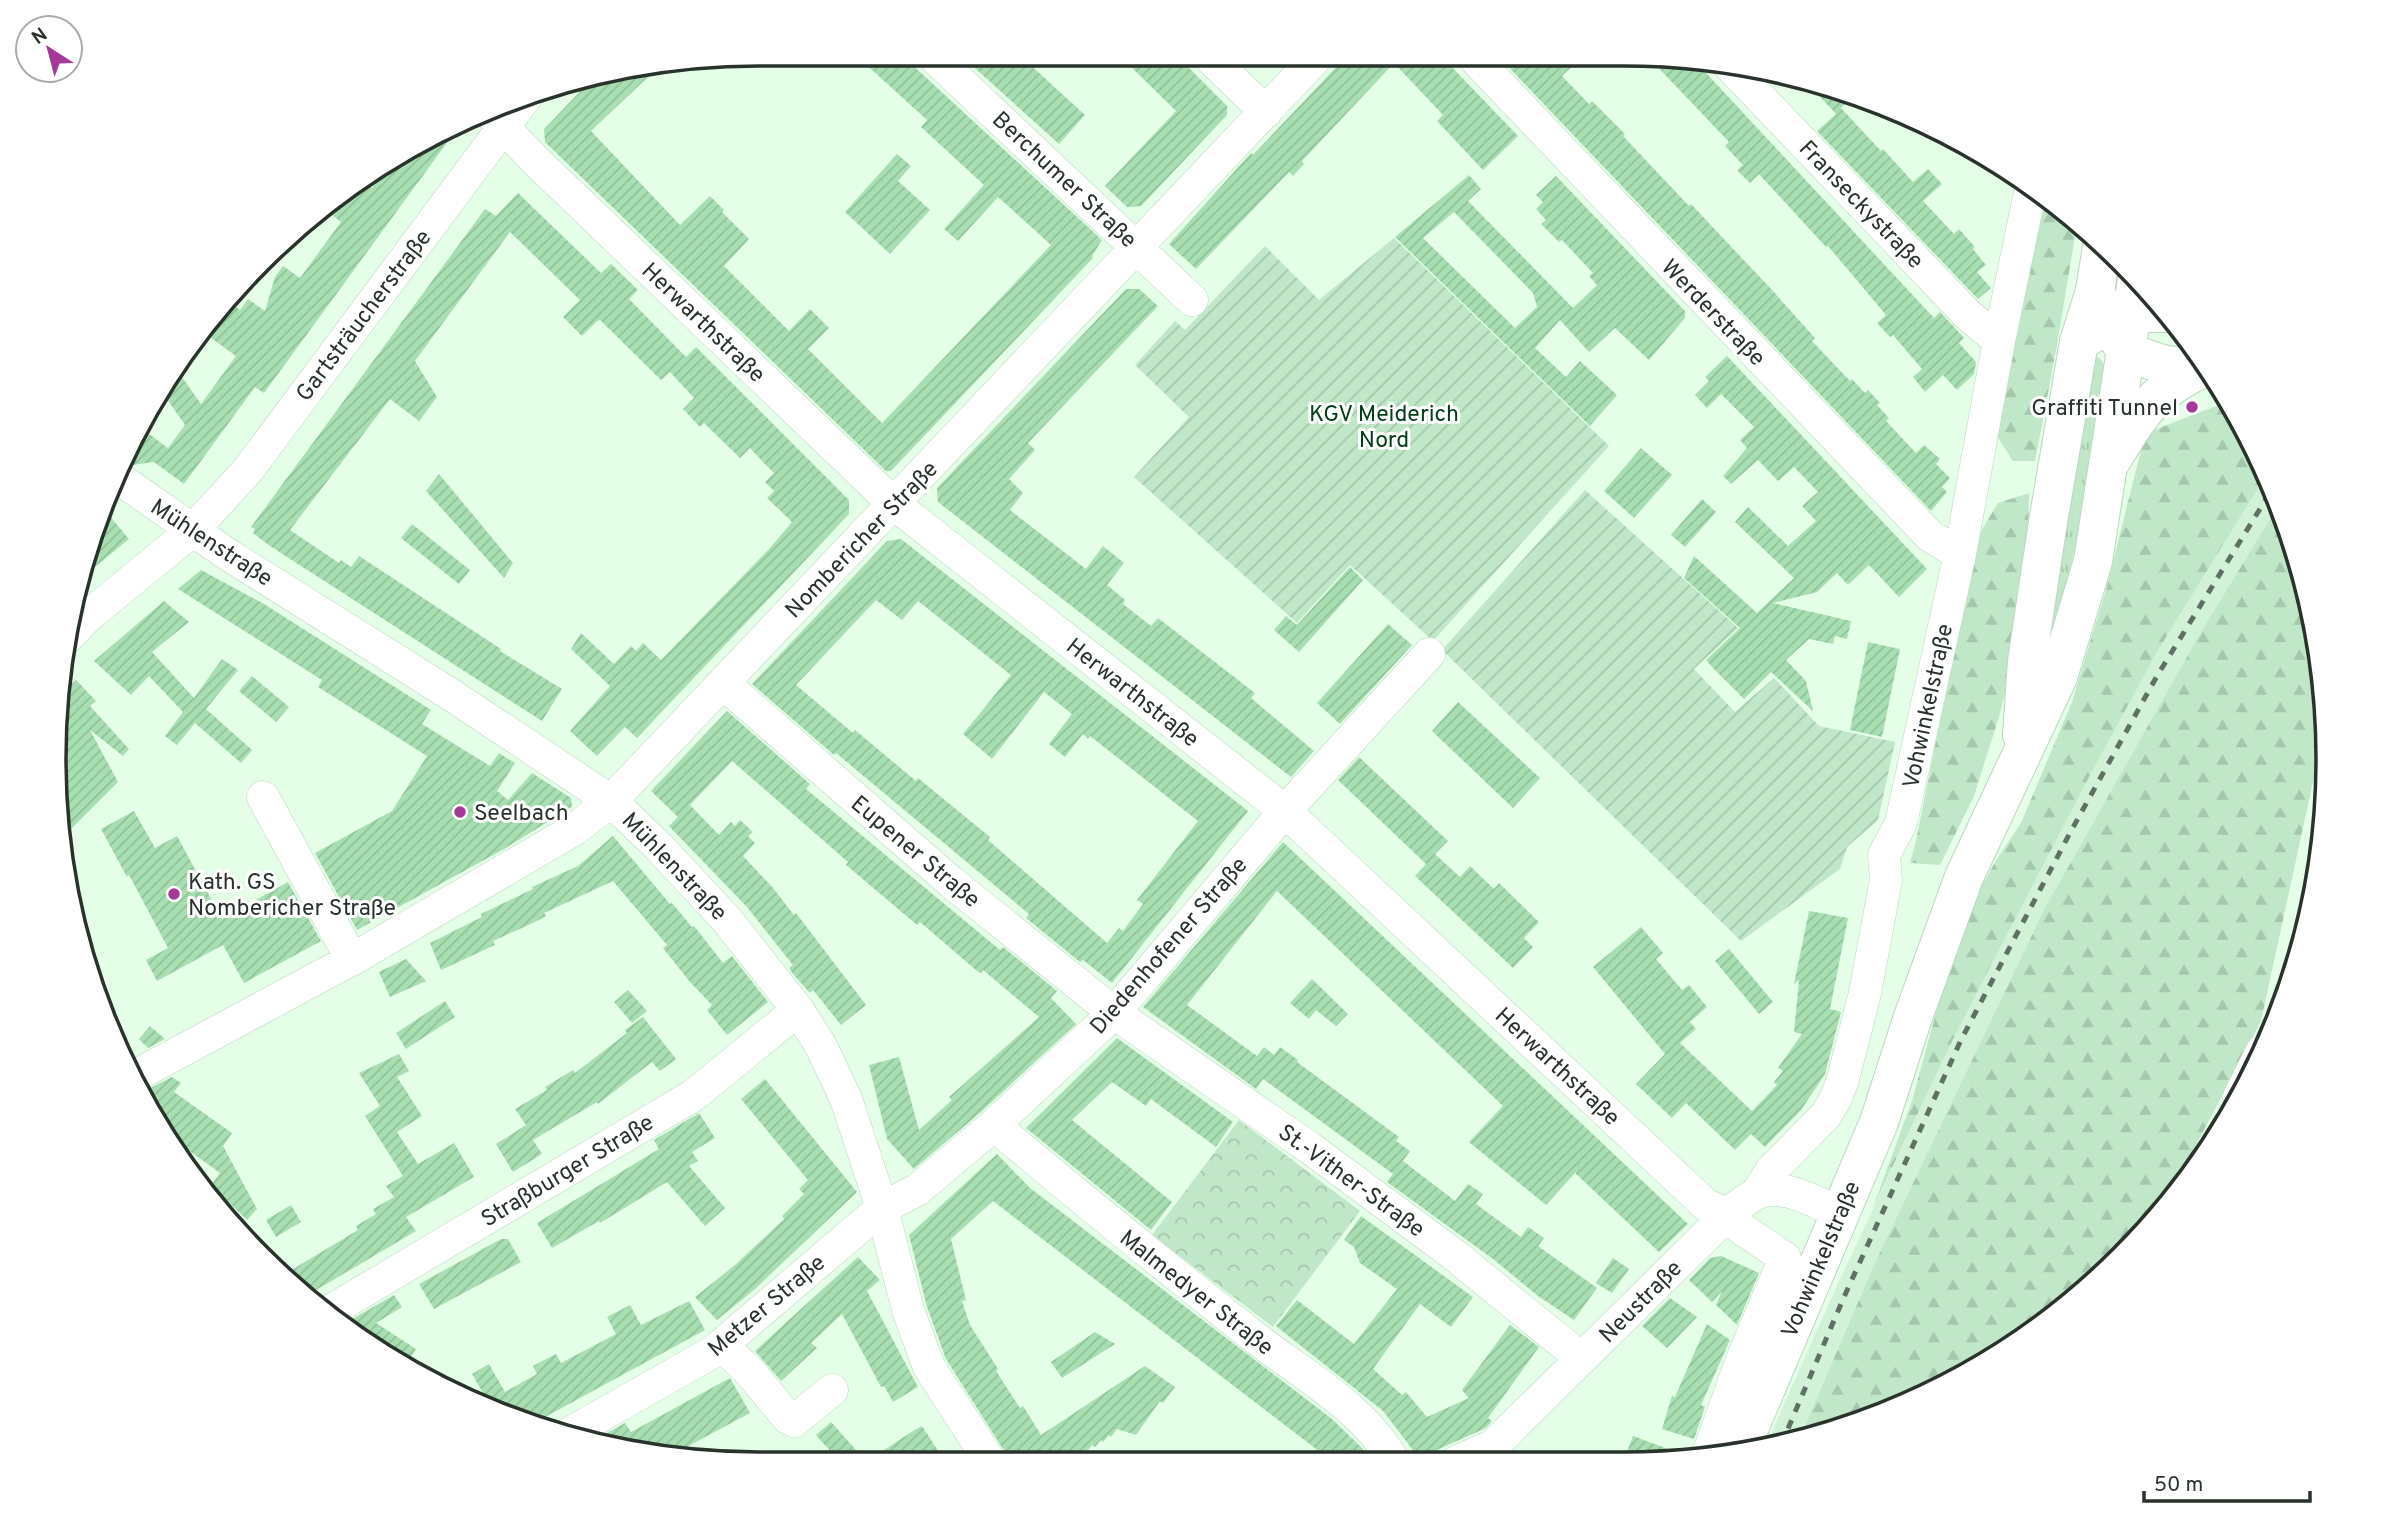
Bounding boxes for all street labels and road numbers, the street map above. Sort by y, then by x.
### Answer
street label: Berchumer Straße [985,106,1142,255]
street label: Franseckystraße [1792,135,1929,276]
street label: Gartsträucherstraße [291,225,439,408]
street label: Werderstraße [1654,254,1771,373]
street label: Herwarthstraße [634,258,770,390]
street label: Nombericher Straße [780,456,945,626]
street label: Mühlenstraße [144,494,277,594]
street label: Vohwinkelstraße [1898,622,1961,791]
street label: Herwarthstraße [1059,633,1204,755]
street label: Eupener Straße [844,790,985,915]
street label: Mühlenstraße [614,807,732,928]
street label: Diedenhofener Straße [1085,852,1255,1041]
street label: Herwarthstraße [1488,1002,1625,1133]
street label: Straßburger Straße [477,1109,660,1235]
street label: St.-Vither-Straße [1272,1119,1430,1245]
street label: Vohwinkelstraße [1776,1177,1868,1343]
street label: Malmedyer Straße [1113,1225,1278,1363]
street label: Metzer Straße [703,1249,832,1364]
street label: Neustraße [1594,1255,1689,1350]

